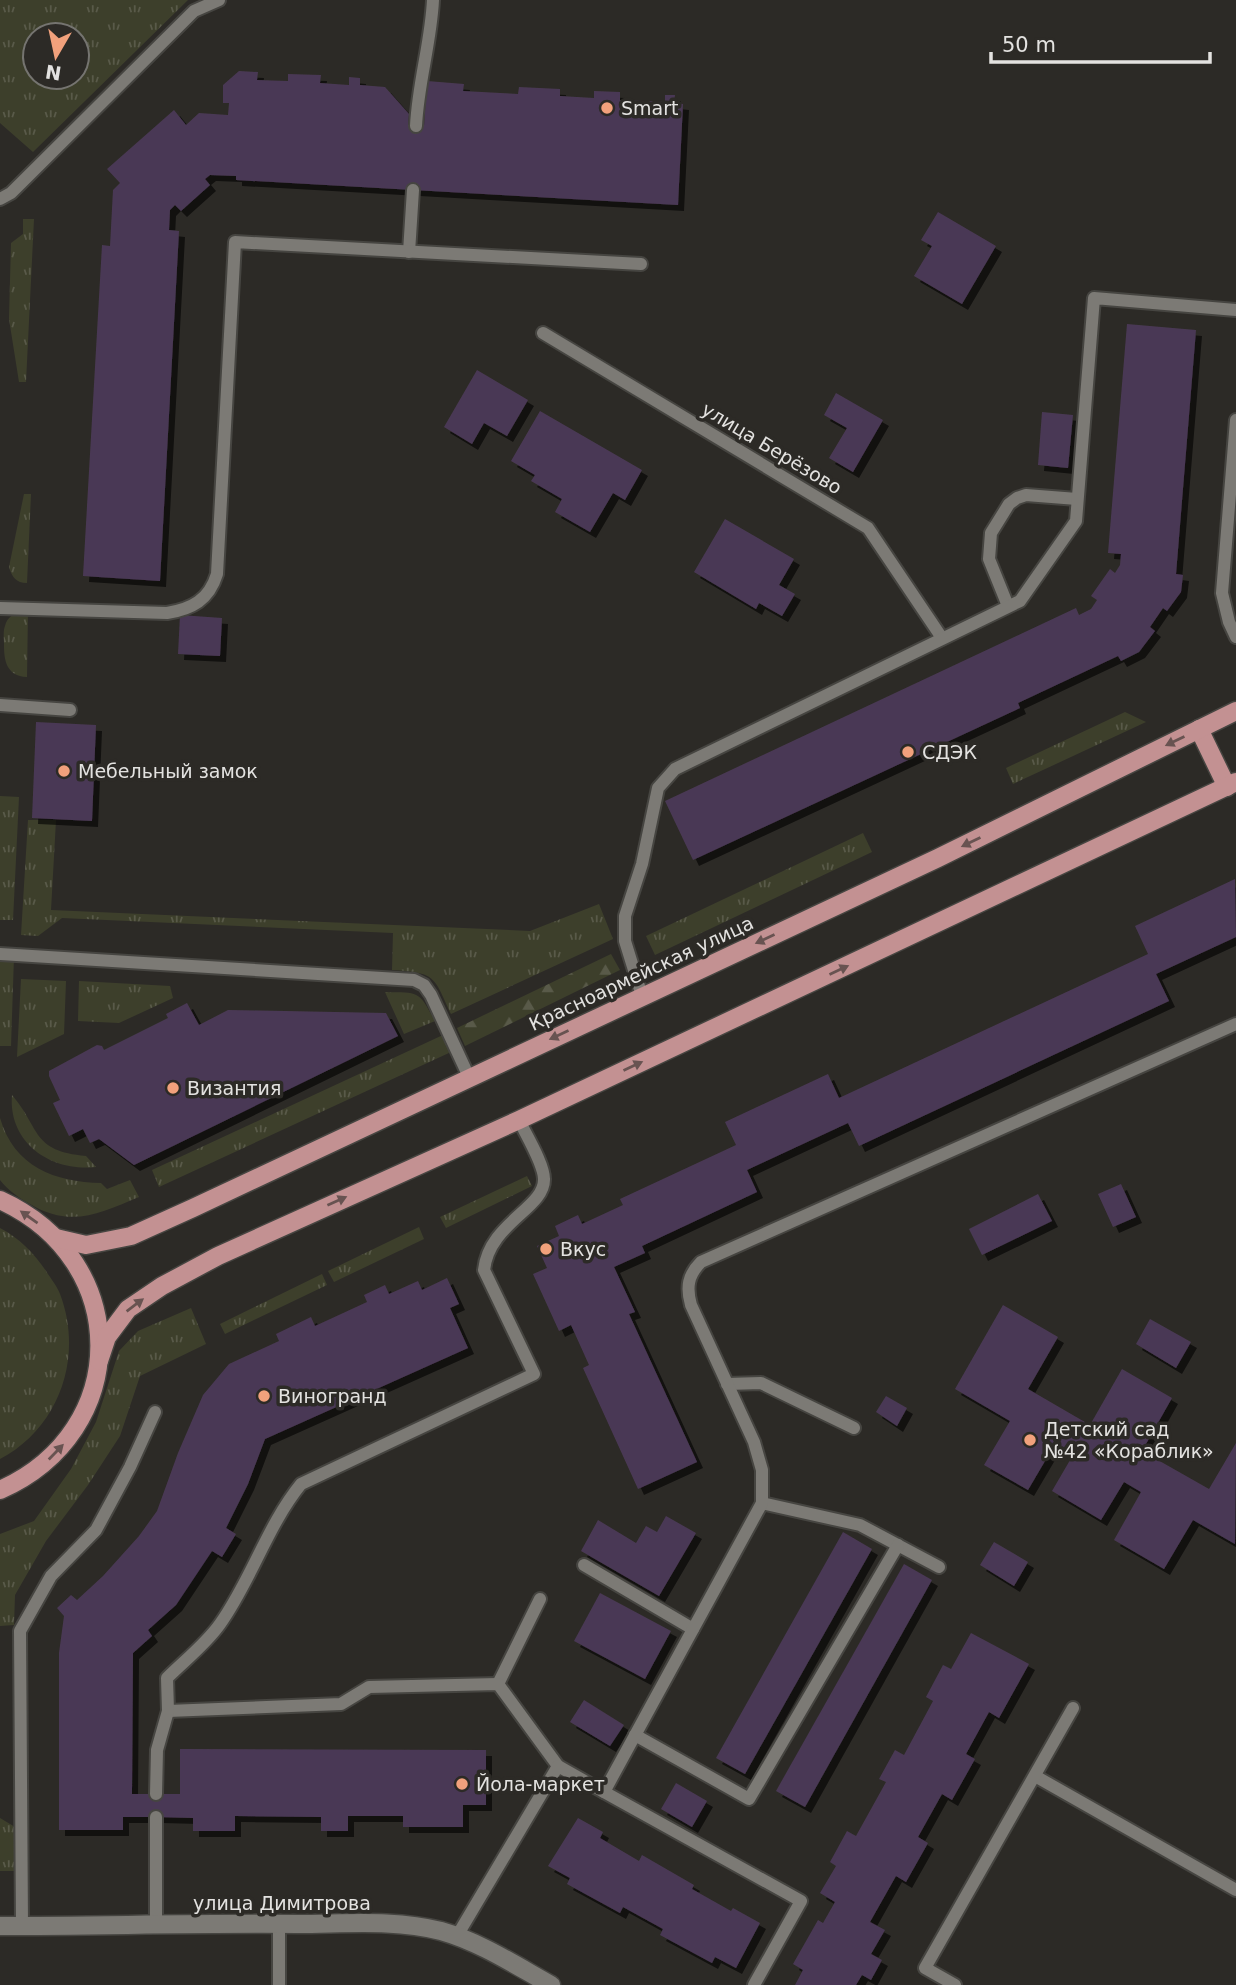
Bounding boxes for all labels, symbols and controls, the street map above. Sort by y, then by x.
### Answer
north arrow [21,21,91,91]
scale bar [991,21,1210,65]
text: 50 m [1002,33,1056,57]
text: N [44,61,63,85]
place label: Smart [621,97,678,119]
marker: Smart [599,100,615,116]
street label: улица Берёзово [698,398,846,498]
one-way arrow [1165,736,1185,747]
place label: СДЭК [922,741,977,763]
marker: СДЭК [900,744,916,760]
place label: Мебельный замок [78,760,258,782]
marker: Мебельный замок [56,763,72,779]
one-way arrow [961,836,981,848]
street label: Красноармейская улица [525,911,757,1035]
one-way arrow [755,933,775,945]
one-way arrow [829,964,849,975]
one-way arrow [549,1029,569,1041]
one-way arrow [623,1060,643,1072]
place label: Византия [187,1077,281,1099]
marker: Византия [165,1080,181,1096]
one-way arrow [327,1195,347,1207]
one-way arrow [20,1210,38,1224]
place label: Вкус [560,1238,606,1260]
marker: Вкус [538,1241,554,1257]
one-way arrow [126,1298,145,1312]
place label: Виногранд [278,1385,387,1407]
marker: Виногранд [256,1388,272,1404]
place label: Детский сад №42 «Кораблик» [1044,1418,1214,1462]
marker: Детский сад №42 «Кораблик» [1022,1432,1038,1448]
one-way arrow [48,1444,65,1461]
place label: Йола-маркет [476,1773,605,1795]
marker: Йола-маркет [454,1776,470,1792]
street label: улица Димитрова [193,1892,371,1914]

